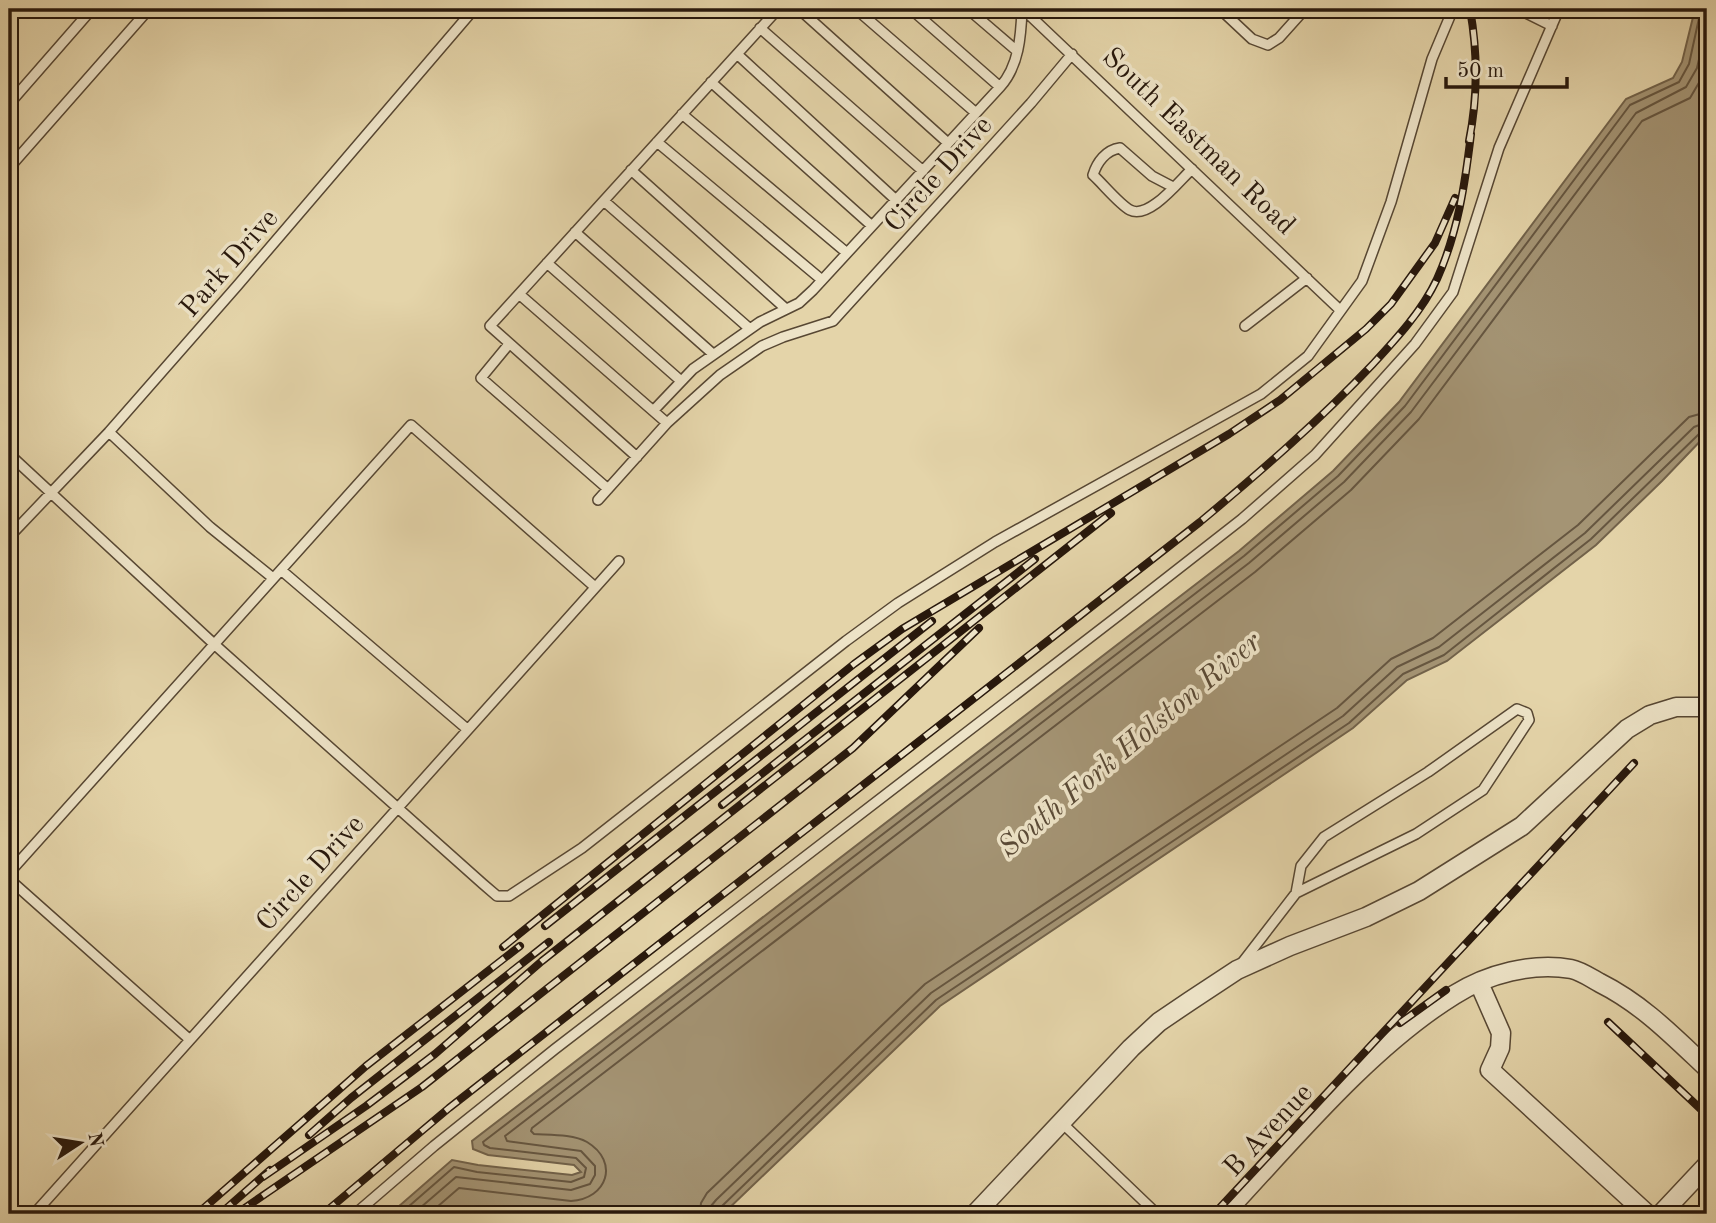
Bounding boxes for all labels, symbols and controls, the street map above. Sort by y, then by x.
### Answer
street label: South Eastman Road [1096,43,1300,241]
scale bar [1446,46,1567,90]
text: 50 m [1457,61,1504,82]
street label: Circle Drive [880,112,998,238]
street label: Park Drive [176,205,284,323]
water label: South Fork Holston River [993,627,1268,864]
street label: Circle Drive [252,811,370,937]
street label: B Avenue [1219,1079,1319,1183]
north arrow [46,1108,116,1178]
text: N [83,1131,105,1150]

